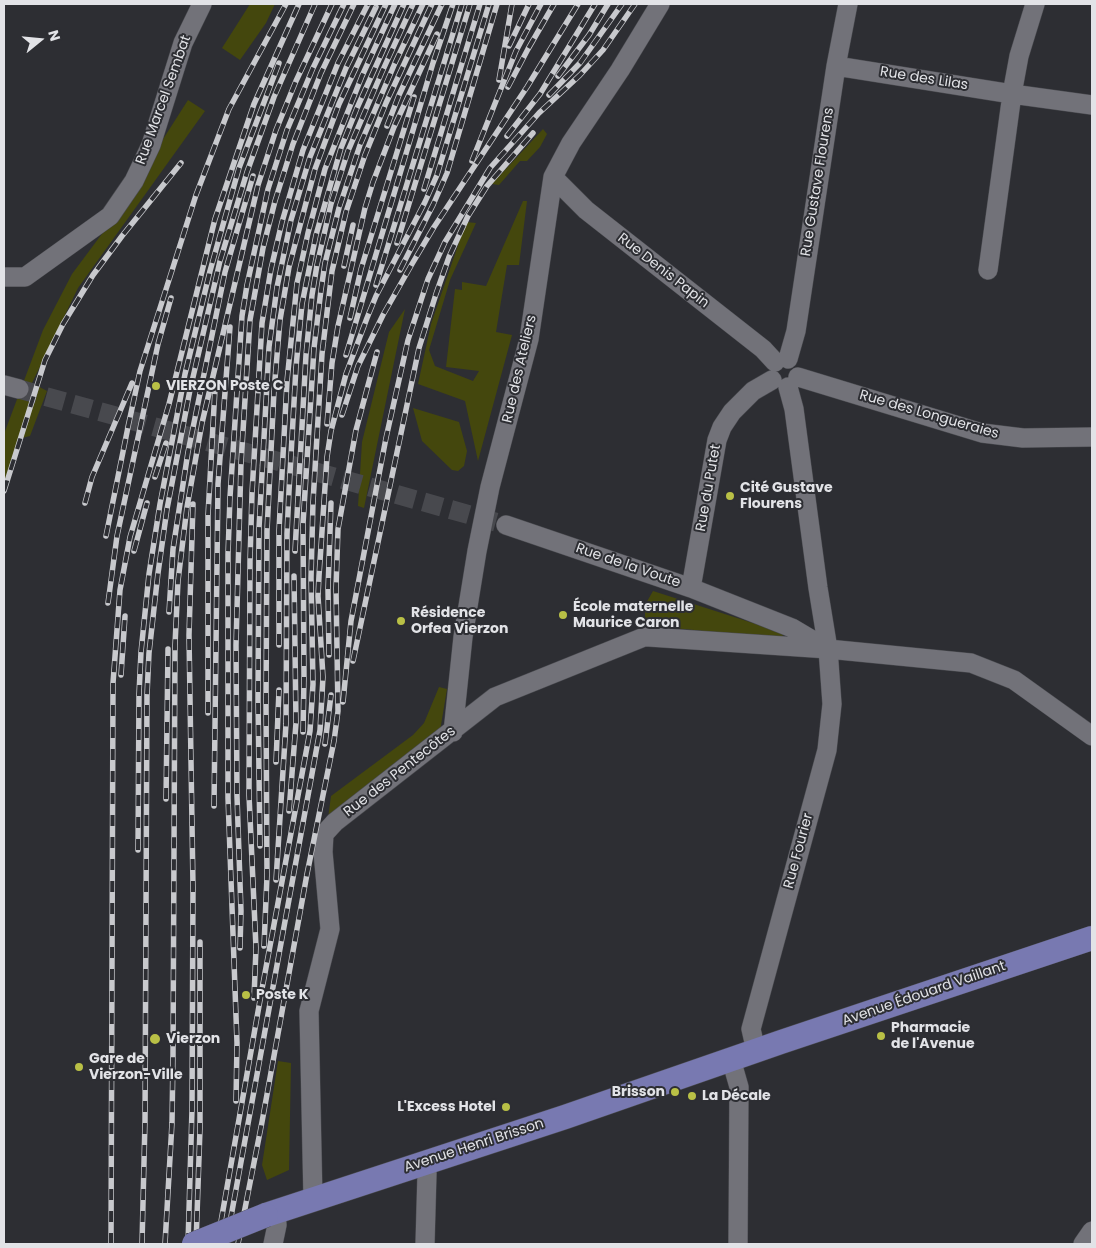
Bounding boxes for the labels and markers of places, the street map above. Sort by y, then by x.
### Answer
place label: VIERZON Poste C [166,378,283,394]
marker: VIERZON Poste C [150,380,162,392]
place label: Cité Gustave Flourens [740,480,833,512]
marker: Cité Gustave Flourens [724,490,736,502]
place label: École maternelle Maurice Caron [573,599,693,632]
place label: Résidence Orfea Vierzon [411,605,508,638]
marker: École maternelle Maurice Caron [557,609,569,621]
marker: Résidence Orfea Vierzon [395,615,407,627]
place label: Poste K [256,987,308,1003]
marker: Poste K [240,989,252,1001]
place label: Pharmacie de l'Avenue [891,1020,975,1052]
marker: Pharmacie de l'Avenue [875,1030,887,1042]
place label: Vierzon [166,1031,220,1047]
marker: Vierzon [148,1032,162,1046]
place label: Gare de Vierzon-Ville [89,1051,183,1084]
marker: Gare de Vierzon-Ville [73,1061,85,1073]
place label: Brisson [612,1084,665,1100]
marker: Brisson [669,1086,681,1098]
place label: La Décale [702,1088,771,1104]
marker: La Décale [686,1090,698,1102]
place label: L'Excess Hotel [397,1099,496,1115]
marker: L'Excess Hotel [500,1101,512,1113]

